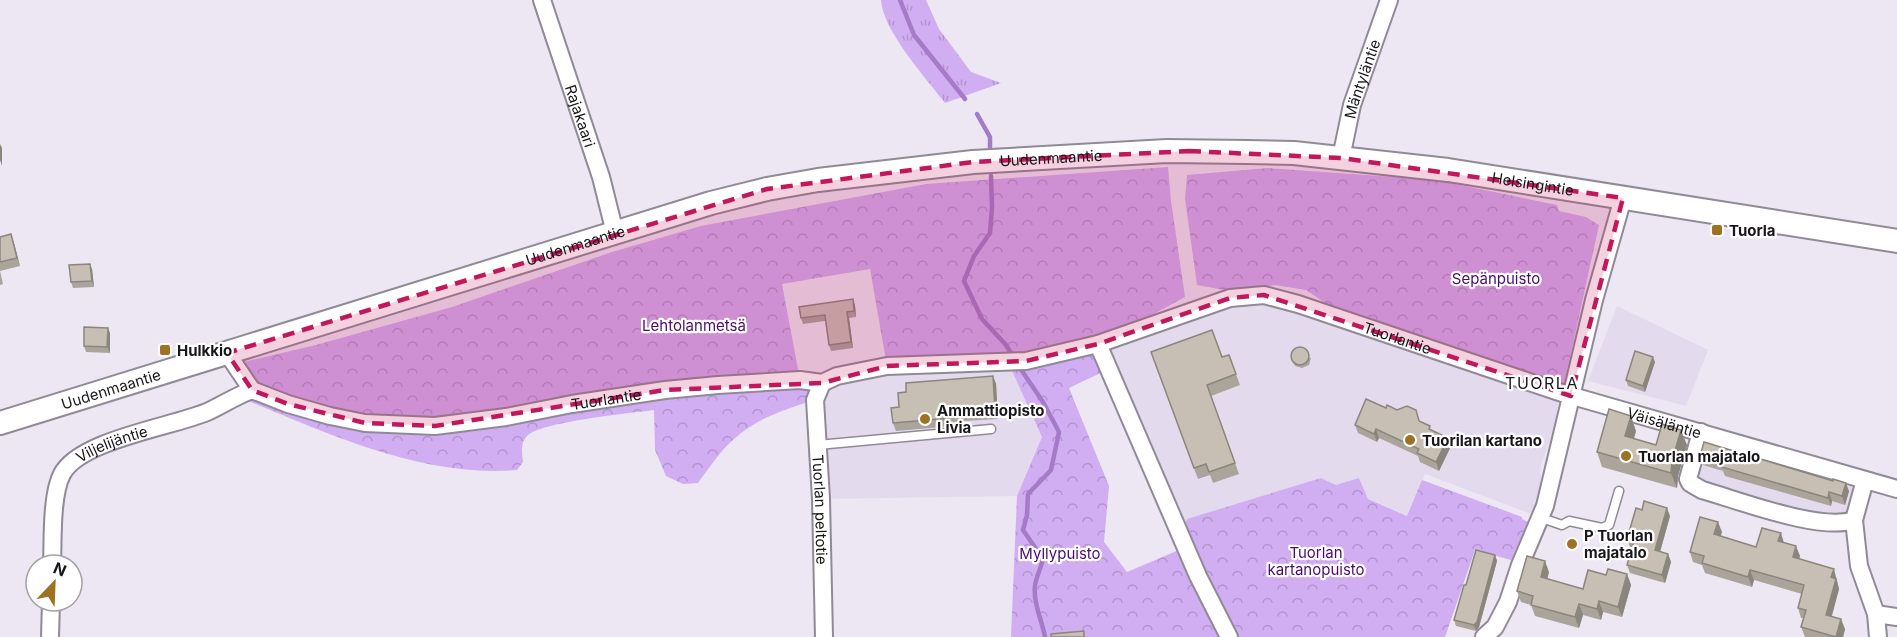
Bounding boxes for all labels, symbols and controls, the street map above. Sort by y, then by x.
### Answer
street label: Mäntyläntie [1340,36,1384,120]
street label: Rajakaari [561,82,600,149]
street label: Uudenmaantie [999,145,1103,170]
street label: Helsingintie [1490,168,1575,199]
street label: Uudenmaantie [523,221,627,269]
place label: Tuorla [1729,221,1776,240]
marker: Tuorla [1710,223,1724,237]
park label: Sepänpuisto [1452,269,1540,288]
park label: Lehtolanmetsä [642,316,746,335]
street label: Tuorlantie [1361,317,1434,358]
place label: Hulkkio [177,341,232,360]
marker: Hulkkio [158,343,172,357]
street label: Uudenmaantie [59,364,163,413]
district label: TUORLA [1505,373,1579,393]
street label: Tuorlantie [570,384,642,414]
place label: Ammattiopisto Livia [937,401,1044,437]
street label: Väisäläntie [1625,403,1704,442]
marker: Ammattiopisto Livia [918,412,932,426]
street label: Viljelijäntie [72,421,150,466]
place label: Tuorilan kartano [1422,431,1542,450]
marker: Tuorilan kartano [1403,433,1417,447]
place label: Tuorlan majatalo [1638,447,1760,466]
marker: Tuorlan majatalo [1619,449,1633,463]
street label: Tuorlan peltotie [809,454,832,565]
place label: P Tuorlan majatalo [1584,526,1653,562]
marker: P Tuorlan majatalo [1565,537,1579,551]
park label: Tuorlan kartanopuisto [1267,543,1365,579]
park label: Myllypuisto [1019,544,1101,563]
north arrow [24,553,84,613]
text: N [50,558,69,581]

